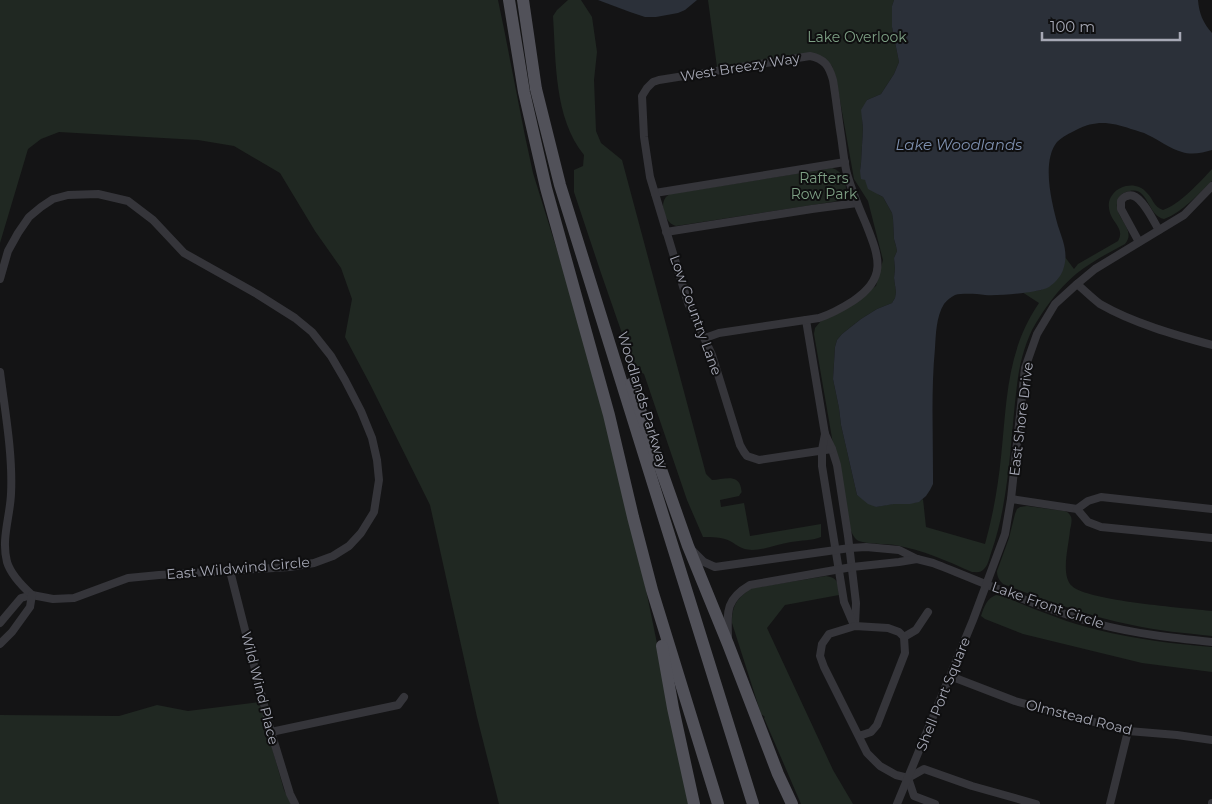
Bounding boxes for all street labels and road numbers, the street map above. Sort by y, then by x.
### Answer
street label: West Breezy Way [679,49,801,85]
street label: Low Country Lane [666,252,726,378]
street label: Woodlands Parkway [614,329,673,471]
street label: East Shore Drive [1005,361,1037,477]
street label: East Wildwind Circle [166,553,310,583]
street label: Lake Front Circle [989,577,1107,633]
street label: Wild Wind Place [237,630,283,746]
street label: Shell Port Square [912,634,974,754]
street label: Olmstead Road [1024,695,1134,739]

